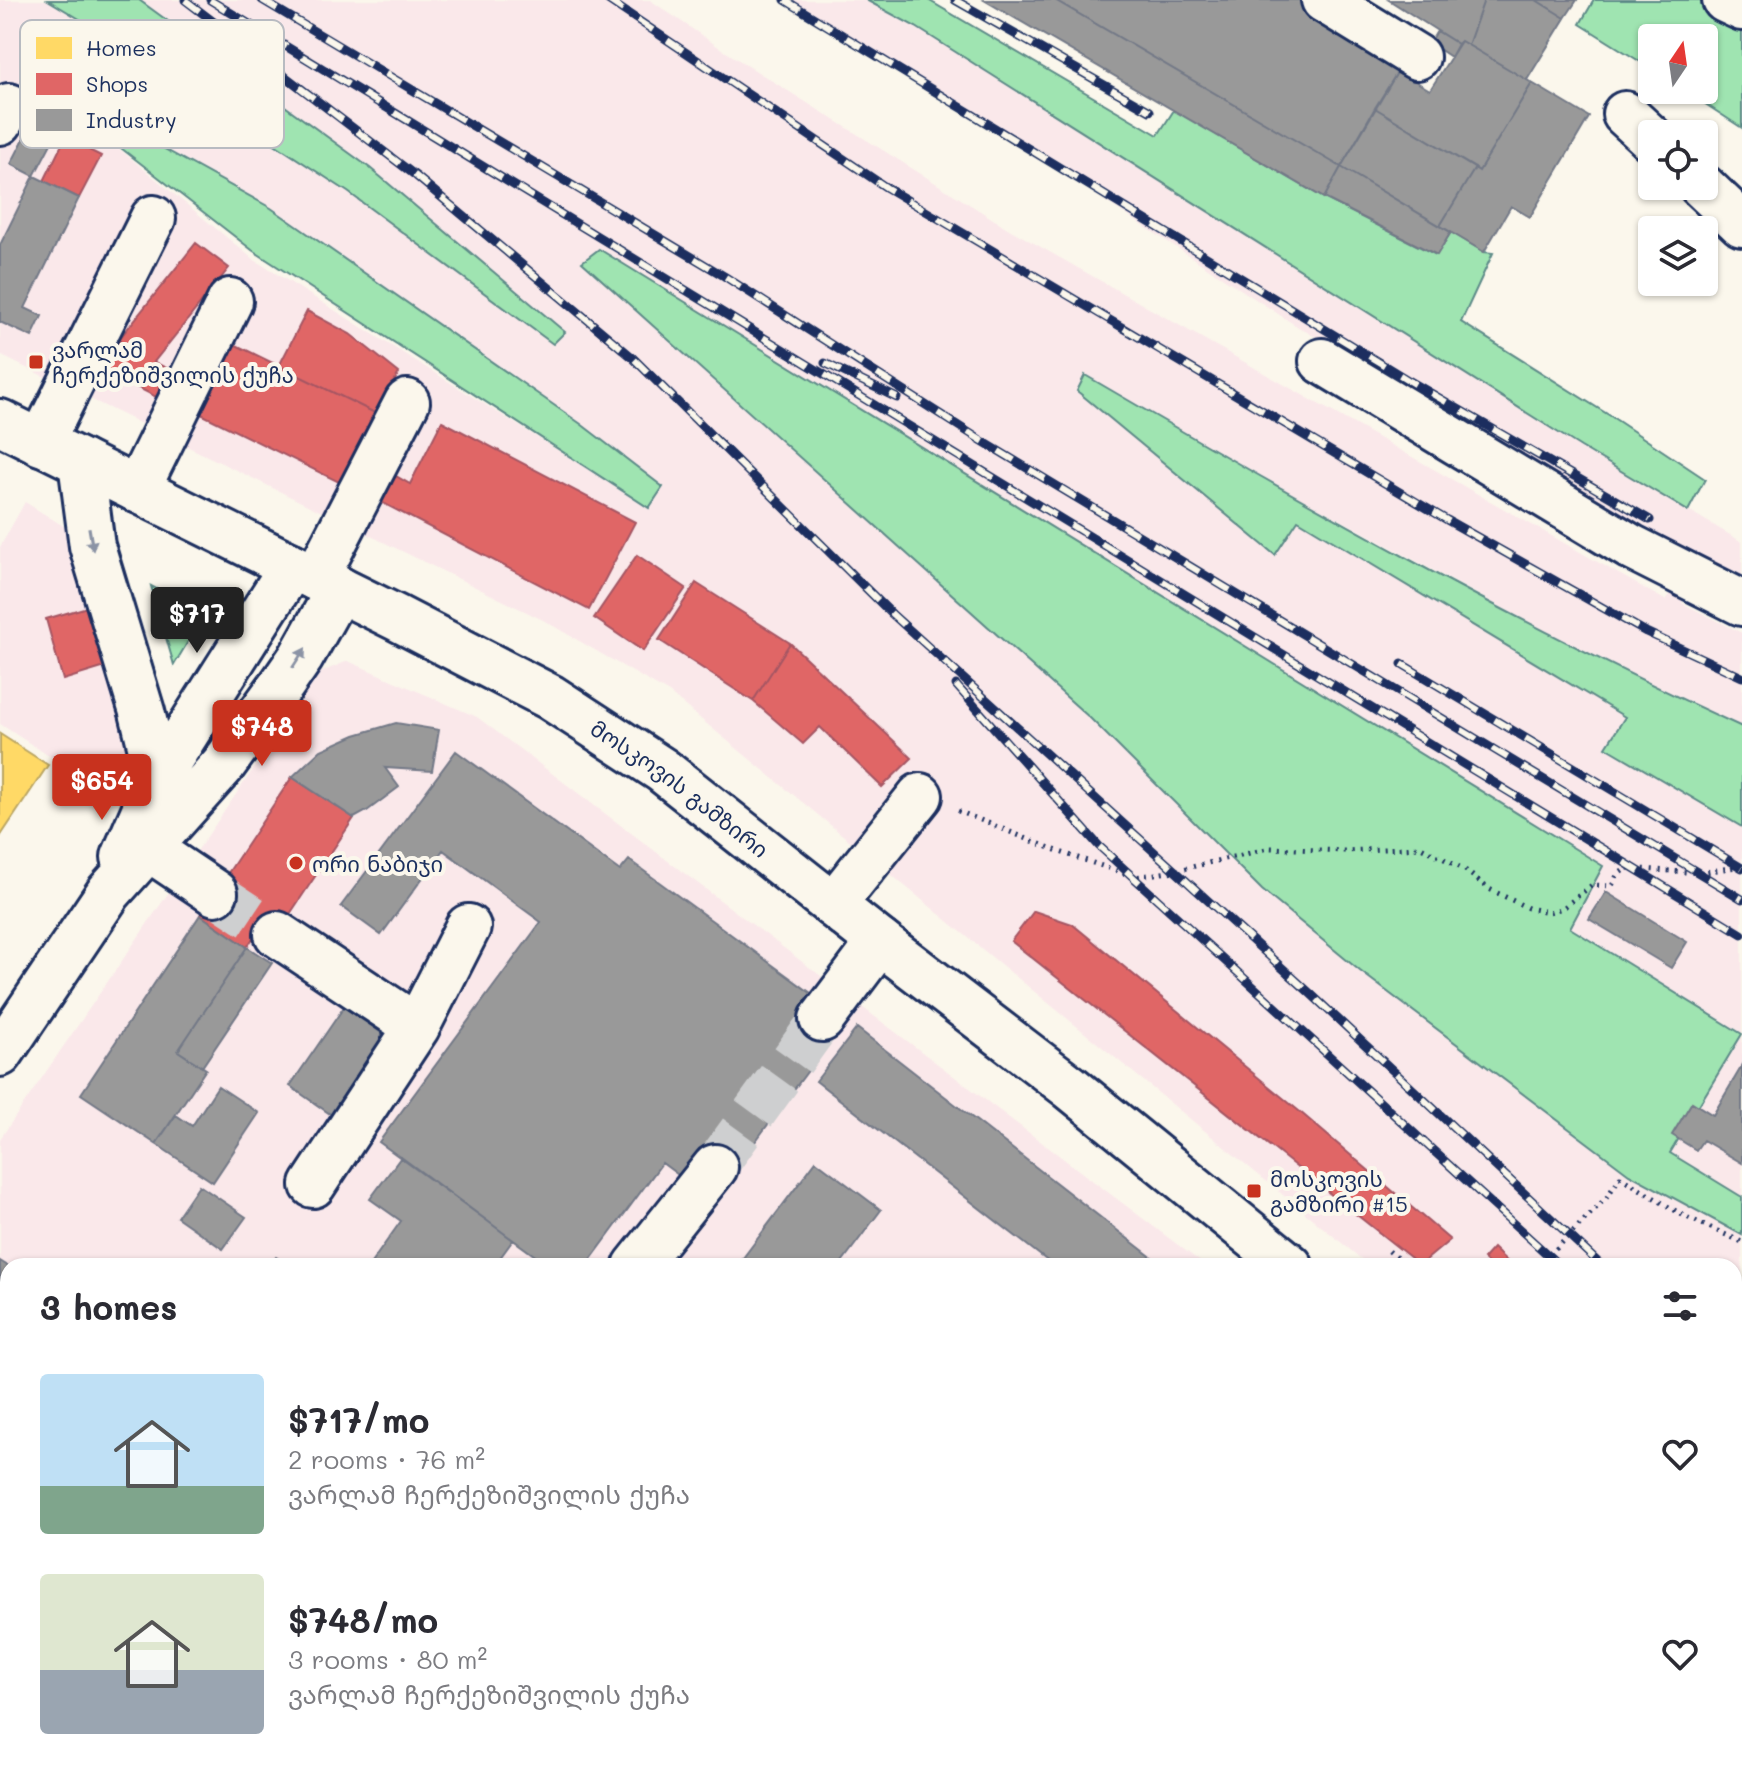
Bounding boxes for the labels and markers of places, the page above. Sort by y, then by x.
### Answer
place label: ვარლამ ჩერქეზიშვილის ქუჩა [52,335,294,389]
marker: ვარლამ ჩერქეზიშვილის ქუჩა [27,353,45,371]
pin: $717 [150,587,244,655]
pin: $748 [215,700,309,768]
pin: $654 [55,754,149,822]
place label: ორი ნაბიჯი [312,849,443,878]
marker: ორი ნაბიჯი [287,854,305,872]
place label: მოსკოვის გამზირი #15 [1270,1164,1408,1218]
marker: მოსკოვის გამზირი #15 [1245,1182,1263,1200]

